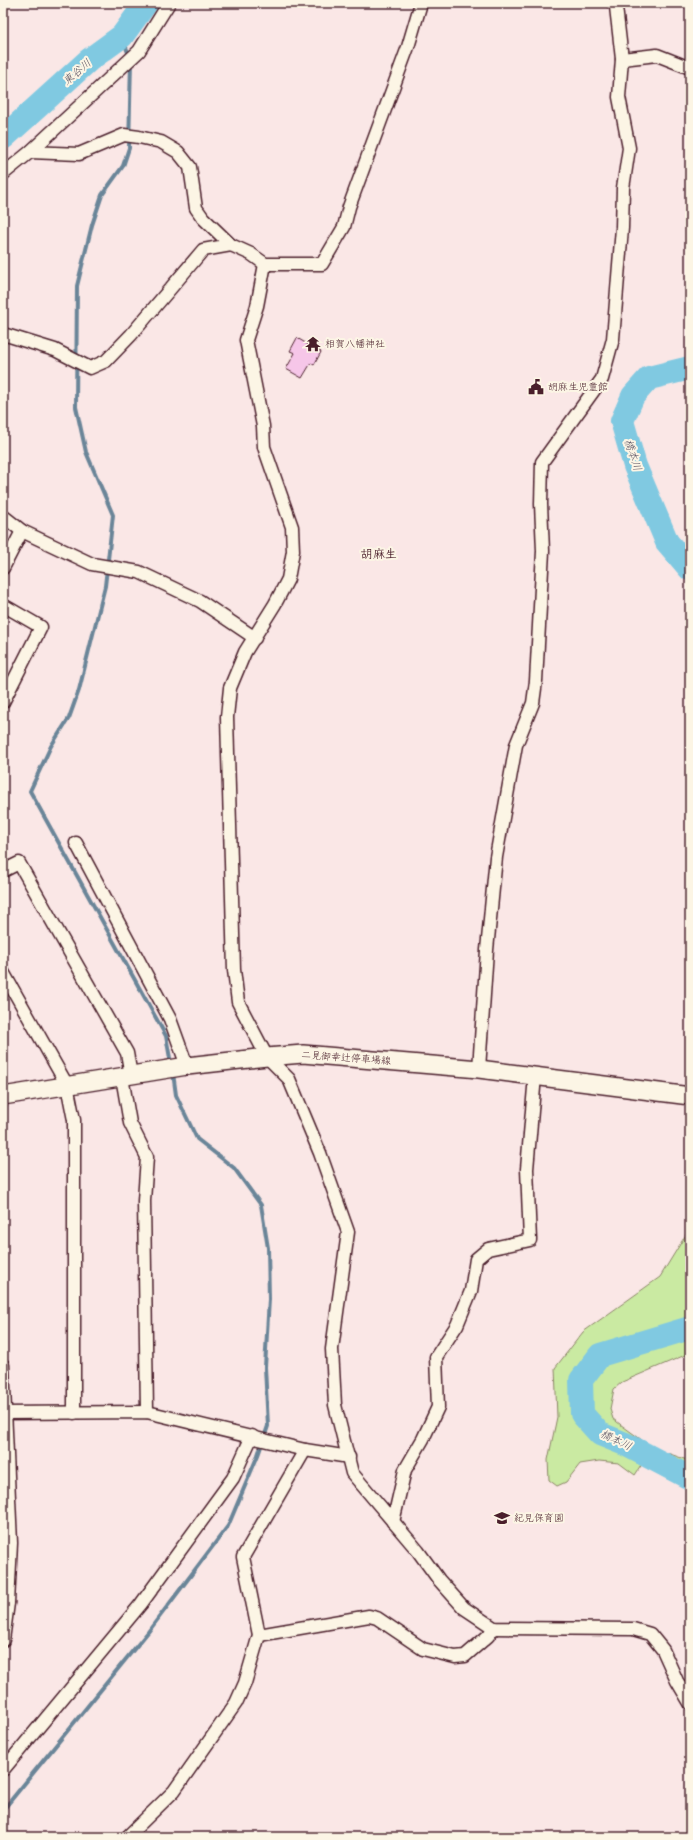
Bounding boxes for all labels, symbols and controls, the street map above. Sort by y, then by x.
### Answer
water label: 東谷川 [60,56,94,88]
temple icon: 相賀八幡神社 [304,335,322,353]
place label: 相賀八幡神社 [325,338,385,350]
public building icon: 胡麻生児童館 [527,378,545,396]
place label: 胡麻生児童館 [548,381,608,393]
water label: 橋本川 [622,437,644,473]
district label: 胡麻生 [360,547,397,562]
street label: 二見御幸辻停車場線 [301,1049,391,1067]
water label: 橋本川 [598,1427,634,1453]
school or university icon: 紀見保育園 [493,1509,511,1527]
place label: 紀見保育園 [514,1512,564,1524]

